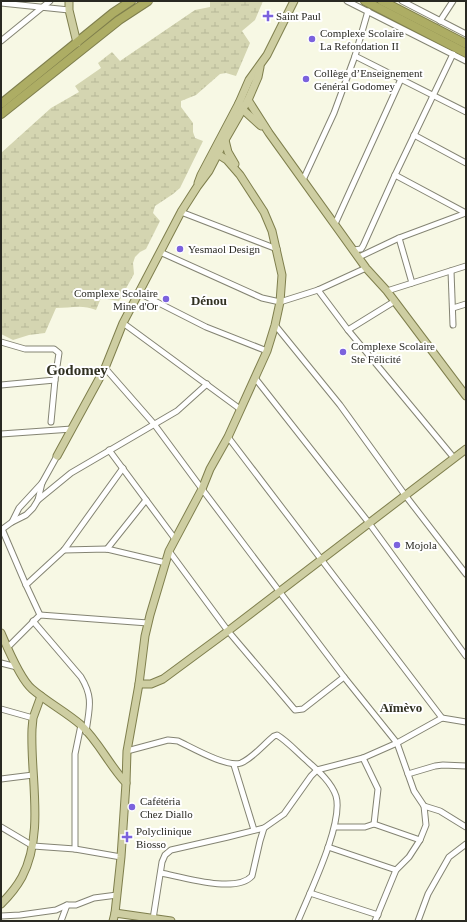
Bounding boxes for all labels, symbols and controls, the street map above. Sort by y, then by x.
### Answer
place label: Saint Paul [276,10,321,22]
marker: Saint Paul [263,11,273,21]
place label: Complexe Scolaire La Refondation II [320,27,404,52]
marker: Complexe Scolaire La Refondation II [307,34,317,44]
place label: Collège d’Enseignement Général Godomey [314,67,422,92]
marker: Collège d’Enseignement Général Godomey [301,74,311,84]
place label: Yesmaol Design [188,243,260,255]
marker: Yesmaol Design [175,244,185,254]
place label: Complexe Scolaire Mine d'Or [74,287,158,312]
district label: Dénou [191,293,227,308]
marker: Complexe Scolaire Mine d'Or [161,294,171,304]
place label: Complexe Scolaire Ste Félicité [351,340,435,365]
marker: Complexe Scolaire Ste Félicité [338,347,348,357]
district label: Godomey [46,362,108,378]
place label: Mojola [405,539,437,551]
marker: Mojola [392,540,402,550]
district label: Aïmèvo [380,700,422,715]
place label: Cafétéria Chez Diallo [140,795,193,820]
marker: Cafétéria Chez Diallo [127,802,137,812]
place label: Polyclinique Biosso [136,825,192,850]
marker: Polyclinique Biosso [121,831,133,843]

